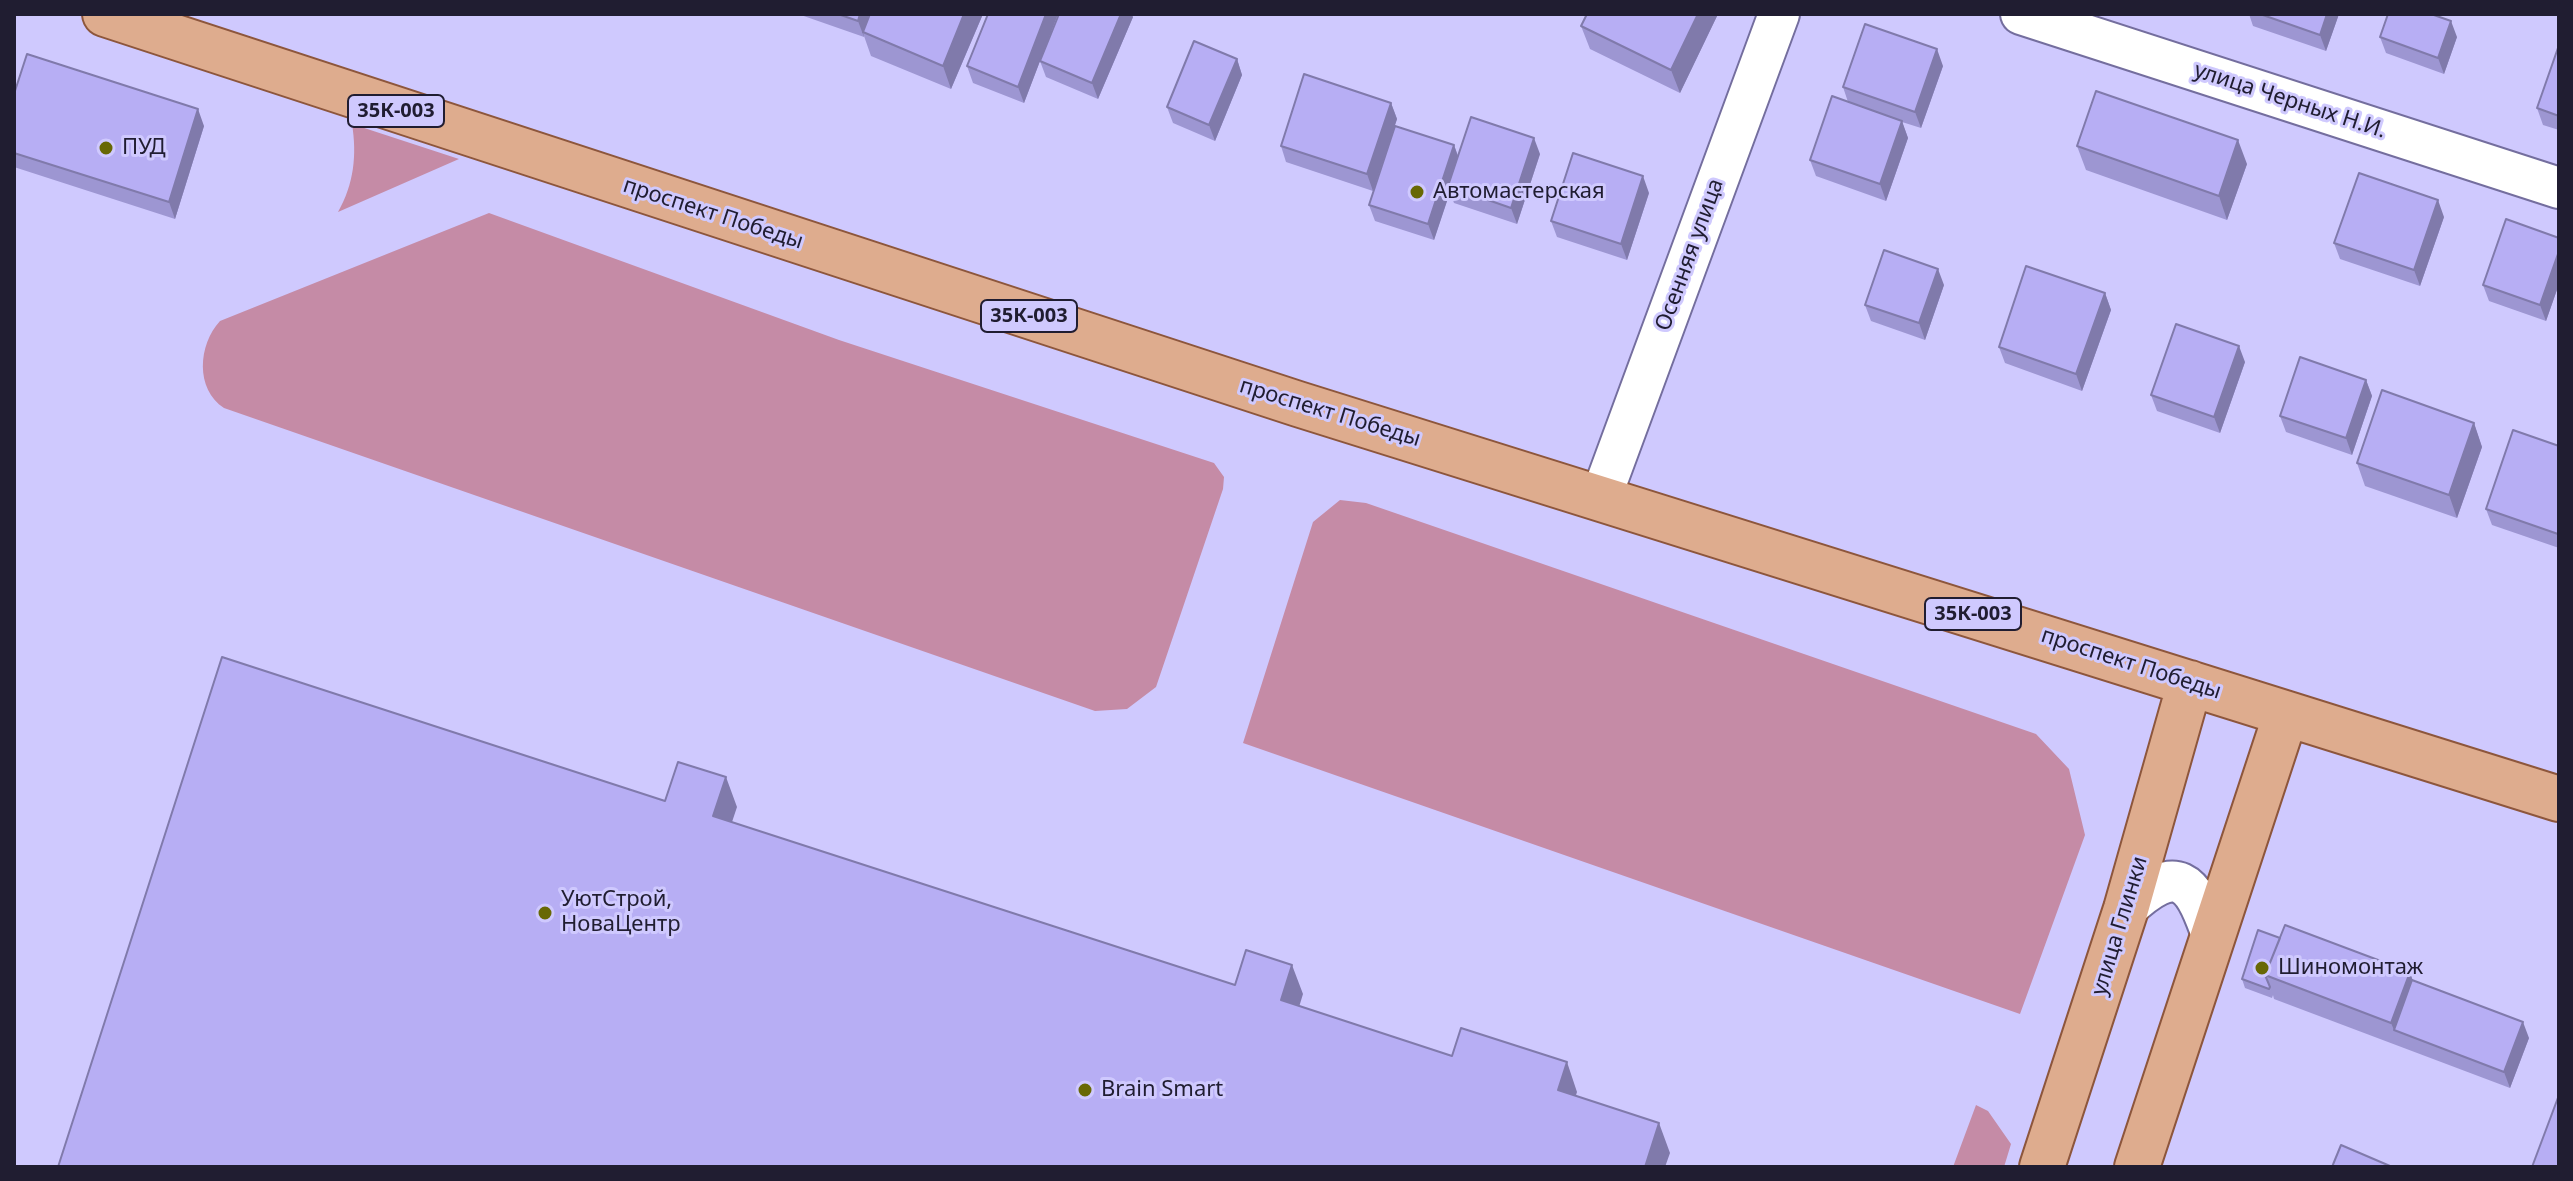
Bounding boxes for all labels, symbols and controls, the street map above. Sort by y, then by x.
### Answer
street label: улица Черных Н.И. [2191,57,2389,145]
road number: 35К-003 [348,95,444,127]
place label: ПУД [122,135,166,161]
marker: ПУД [97,139,115,157]
street label: проспект Победы [620,172,806,256]
street label: Осенняя улица [1650,175,1730,335]
place label: Автомастерская [1433,179,1605,205]
marker: Автомастерская [1408,183,1426,201]
road number: 35К-003 [981,300,1077,332]
street label: проспект Победы [1236,373,1424,453]
road number: 35К-003 [1925,598,2021,630]
street label: проспект Победы [2038,622,2224,706]
street label: улица Глинки [2086,853,2154,999]
place label: УютСтрой, НоваЦентр [561,887,681,938]
marker: УютСтрой, НоваЦентр [536,904,554,922]
place label: Шиномонтаж [2278,955,2423,981]
marker: Шиномонтаж [2253,959,2271,977]
place label: Brain Smart [1101,1077,1223,1103]
marker: Brain Smart [1076,1081,1094,1099]

